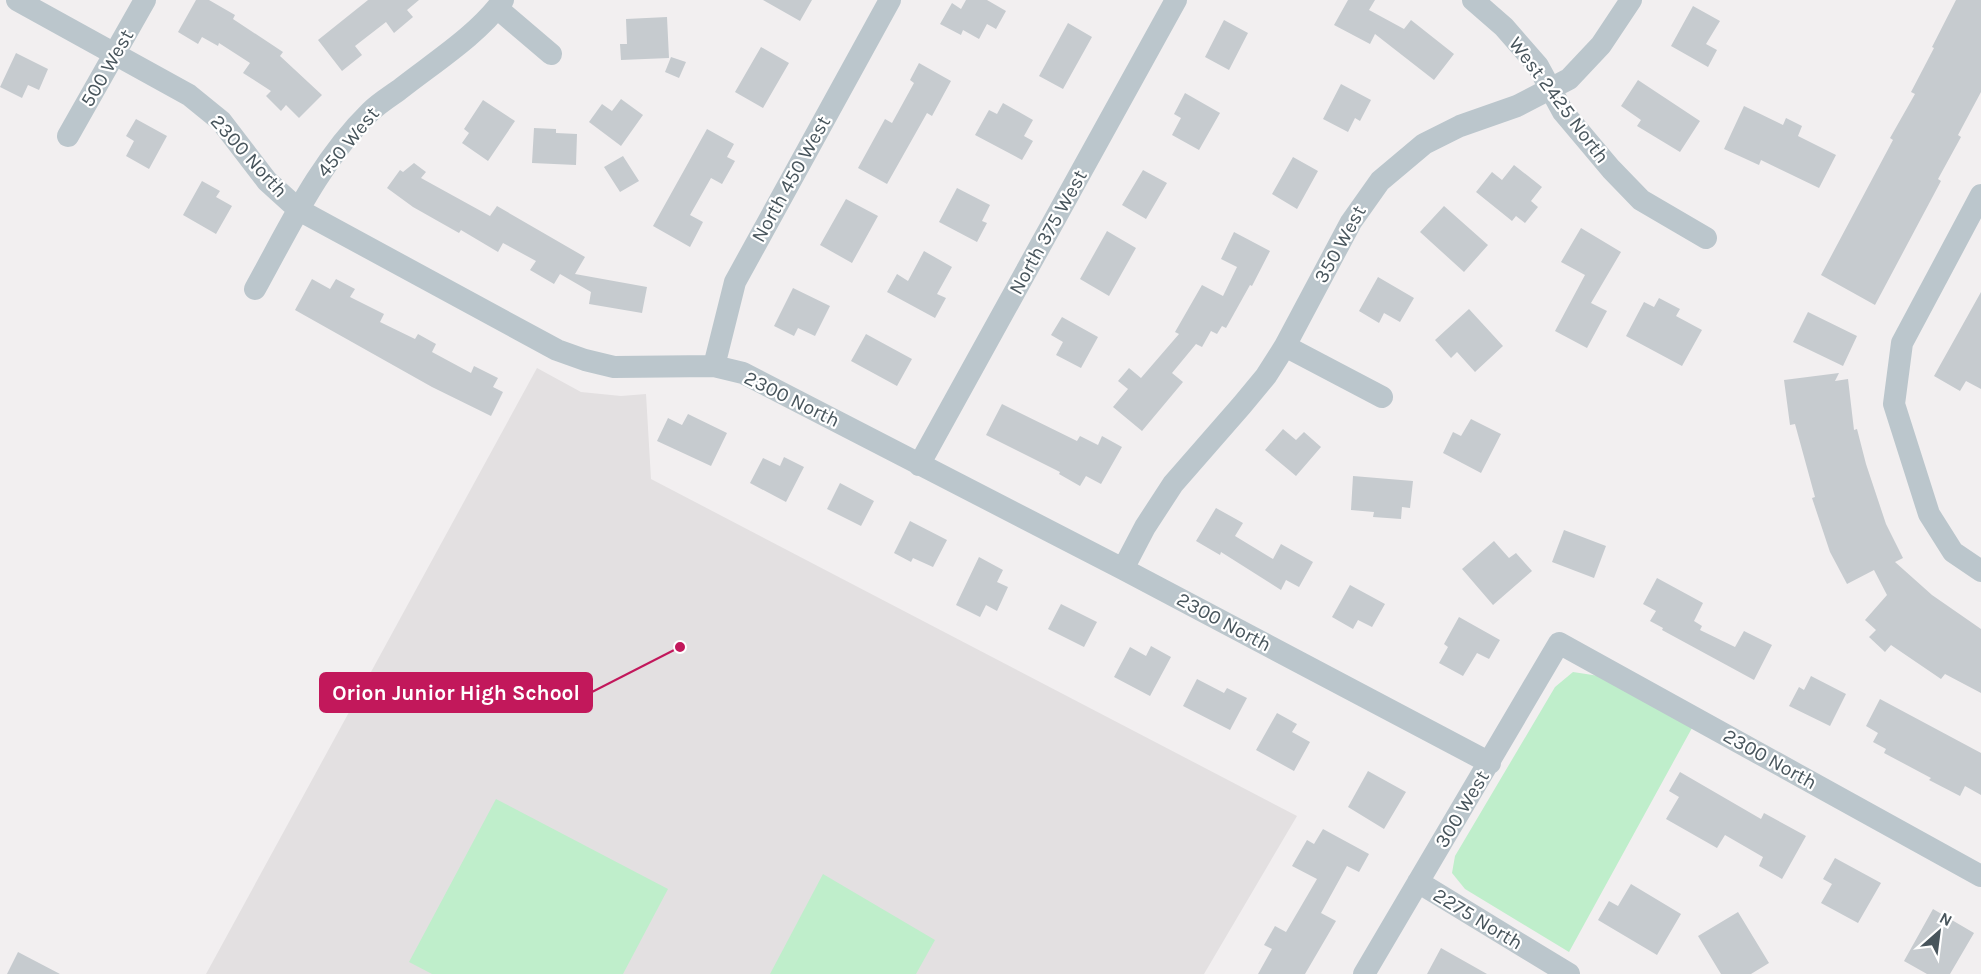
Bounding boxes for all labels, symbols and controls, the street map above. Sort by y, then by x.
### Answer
street label: 500 West [76,25,139,111]
street label: West 2425 North [1504,32,1614,168]
street label: 450 West [312,102,384,182]
street label: 2300 North [206,110,292,202]
street label: North 450 West [747,111,835,246]
street label: North 375 West [1004,165,1092,298]
street label: 350 West [1309,201,1371,287]
street label: 2300 North [741,366,843,432]
street label: 2300 North [1173,588,1275,656]
callout: Orion Junior High School [320,673,592,712]
text: Orion Junior High School [332,681,580,705]
street label: 2300 North [1719,724,1821,794]
street label: 300 West [1430,766,1494,852]
street label: 2275 North [1429,883,1527,955]
north arrow [1909,902,1969,962]
text: N [1936,908,1955,930]

